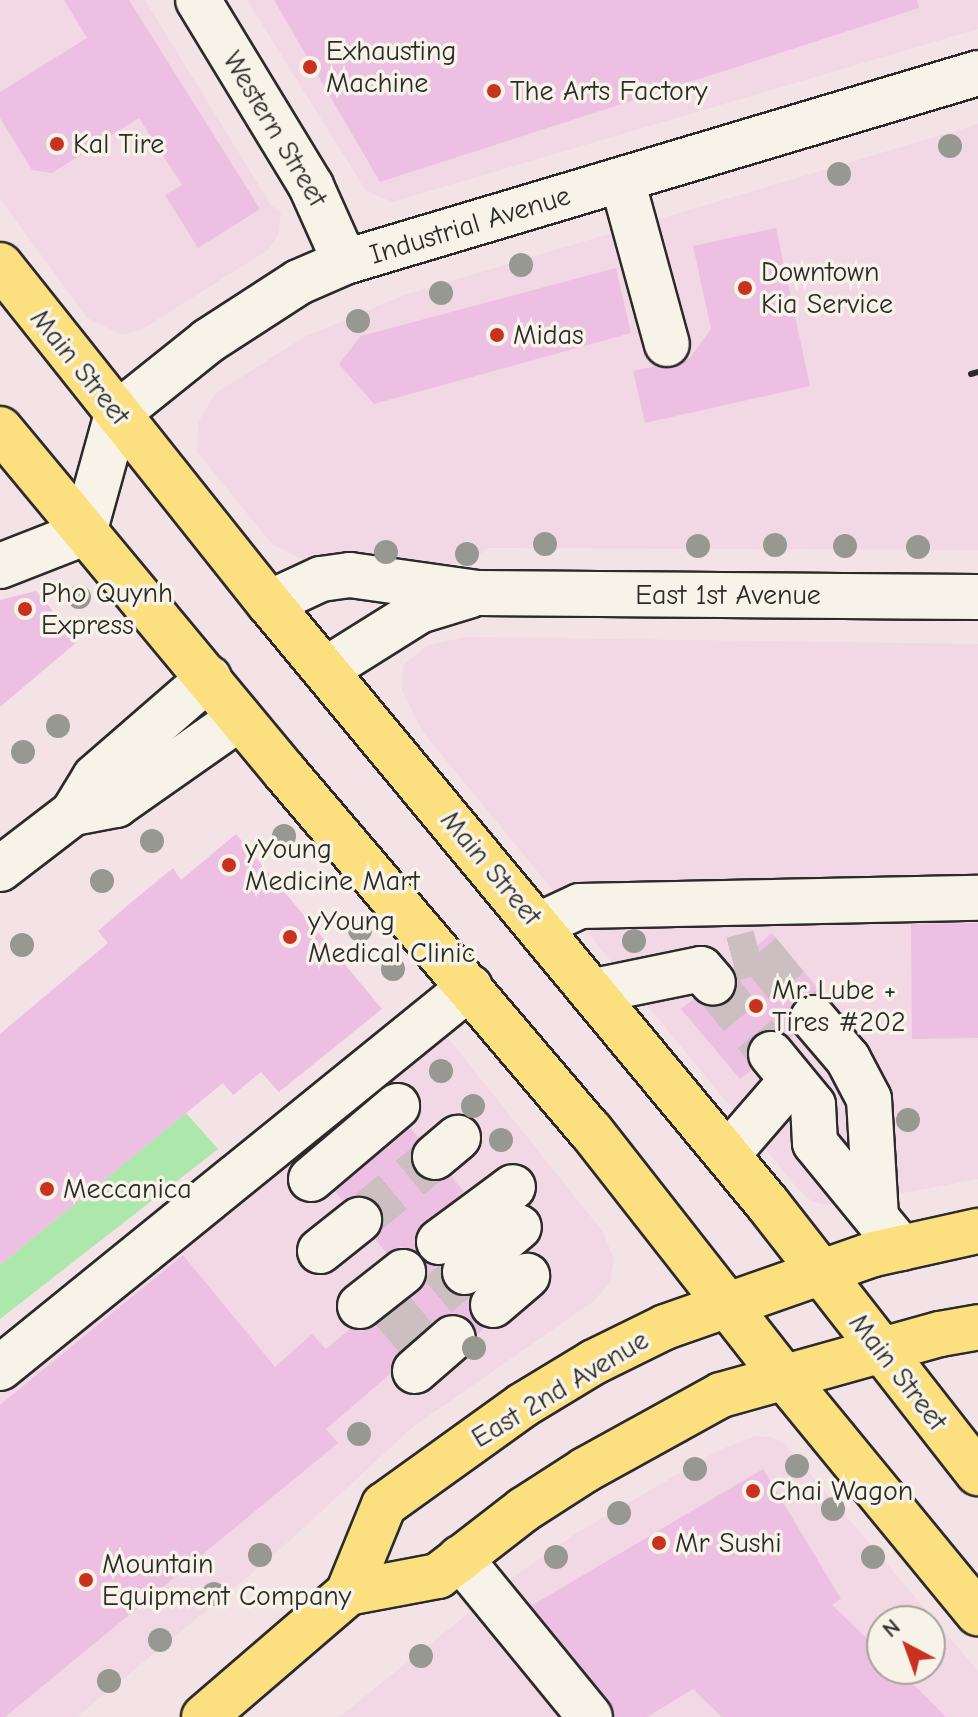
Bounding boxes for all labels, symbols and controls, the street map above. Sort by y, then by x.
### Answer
place label: Exhausting Machine [326,34,456,100]
street label: Western Street [215,45,335,213]
marker: Exhausting Machine [301,58,319,76]
place label: The Arts Factory [510,74,708,108]
marker: The Arts Factory [485,82,503,100]
place label: Kal Tire [73,127,164,161]
marker: Kal Tire [48,135,66,153]
street label: Industrial Avenue [366,179,574,271]
place label: Downtown Kia Service [761,255,893,321]
marker: Downtown Kia Service [736,279,754,297]
street label: Main Street [23,302,137,432]
place label: Midas [513,318,584,352]
marker: Midas [488,326,506,344]
place label: Pho Quynh Express [41,576,173,642]
street label: East 1st Avenue [635,578,821,612]
marker: Pho Quynh Express [16,600,34,618]
street label: Main Street [433,804,549,932]
place label: yYoung Medicine Mart [245,832,419,898]
marker: yYoung Medicine Mart [220,856,238,874]
place label: yYoung Medical Clinic [308,904,475,970]
marker: yYoung Medical Clinic [279,926,301,948]
place label: Mr. Lube + Tires #202 [772,973,906,1039]
marker: Mr. Lube + Tires #202 [747,997,765,1015]
place label: Meccanica [63,1172,192,1206]
marker: Meccanica [38,1180,56,1198]
street label: Main Street [842,1307,954,1437]
street label: East 2nd Avenue [466,1323,654,1455]
place label: Chai Wagon [769,1474,913,1508]
marker: Chai Wagon [744,1482,762,1500]
place label: Mr Sushi [675,1526,782,1560]
marker: Mr Sushi [650,1534,668,1552]
place label: Mountain Equipment Company [102,1547,351,1613]
marker: Mountain Equipment Company [77,1571,95,1589]
north arrow [866,1605,946,1685]
text: N [878,1614,906,1643]

